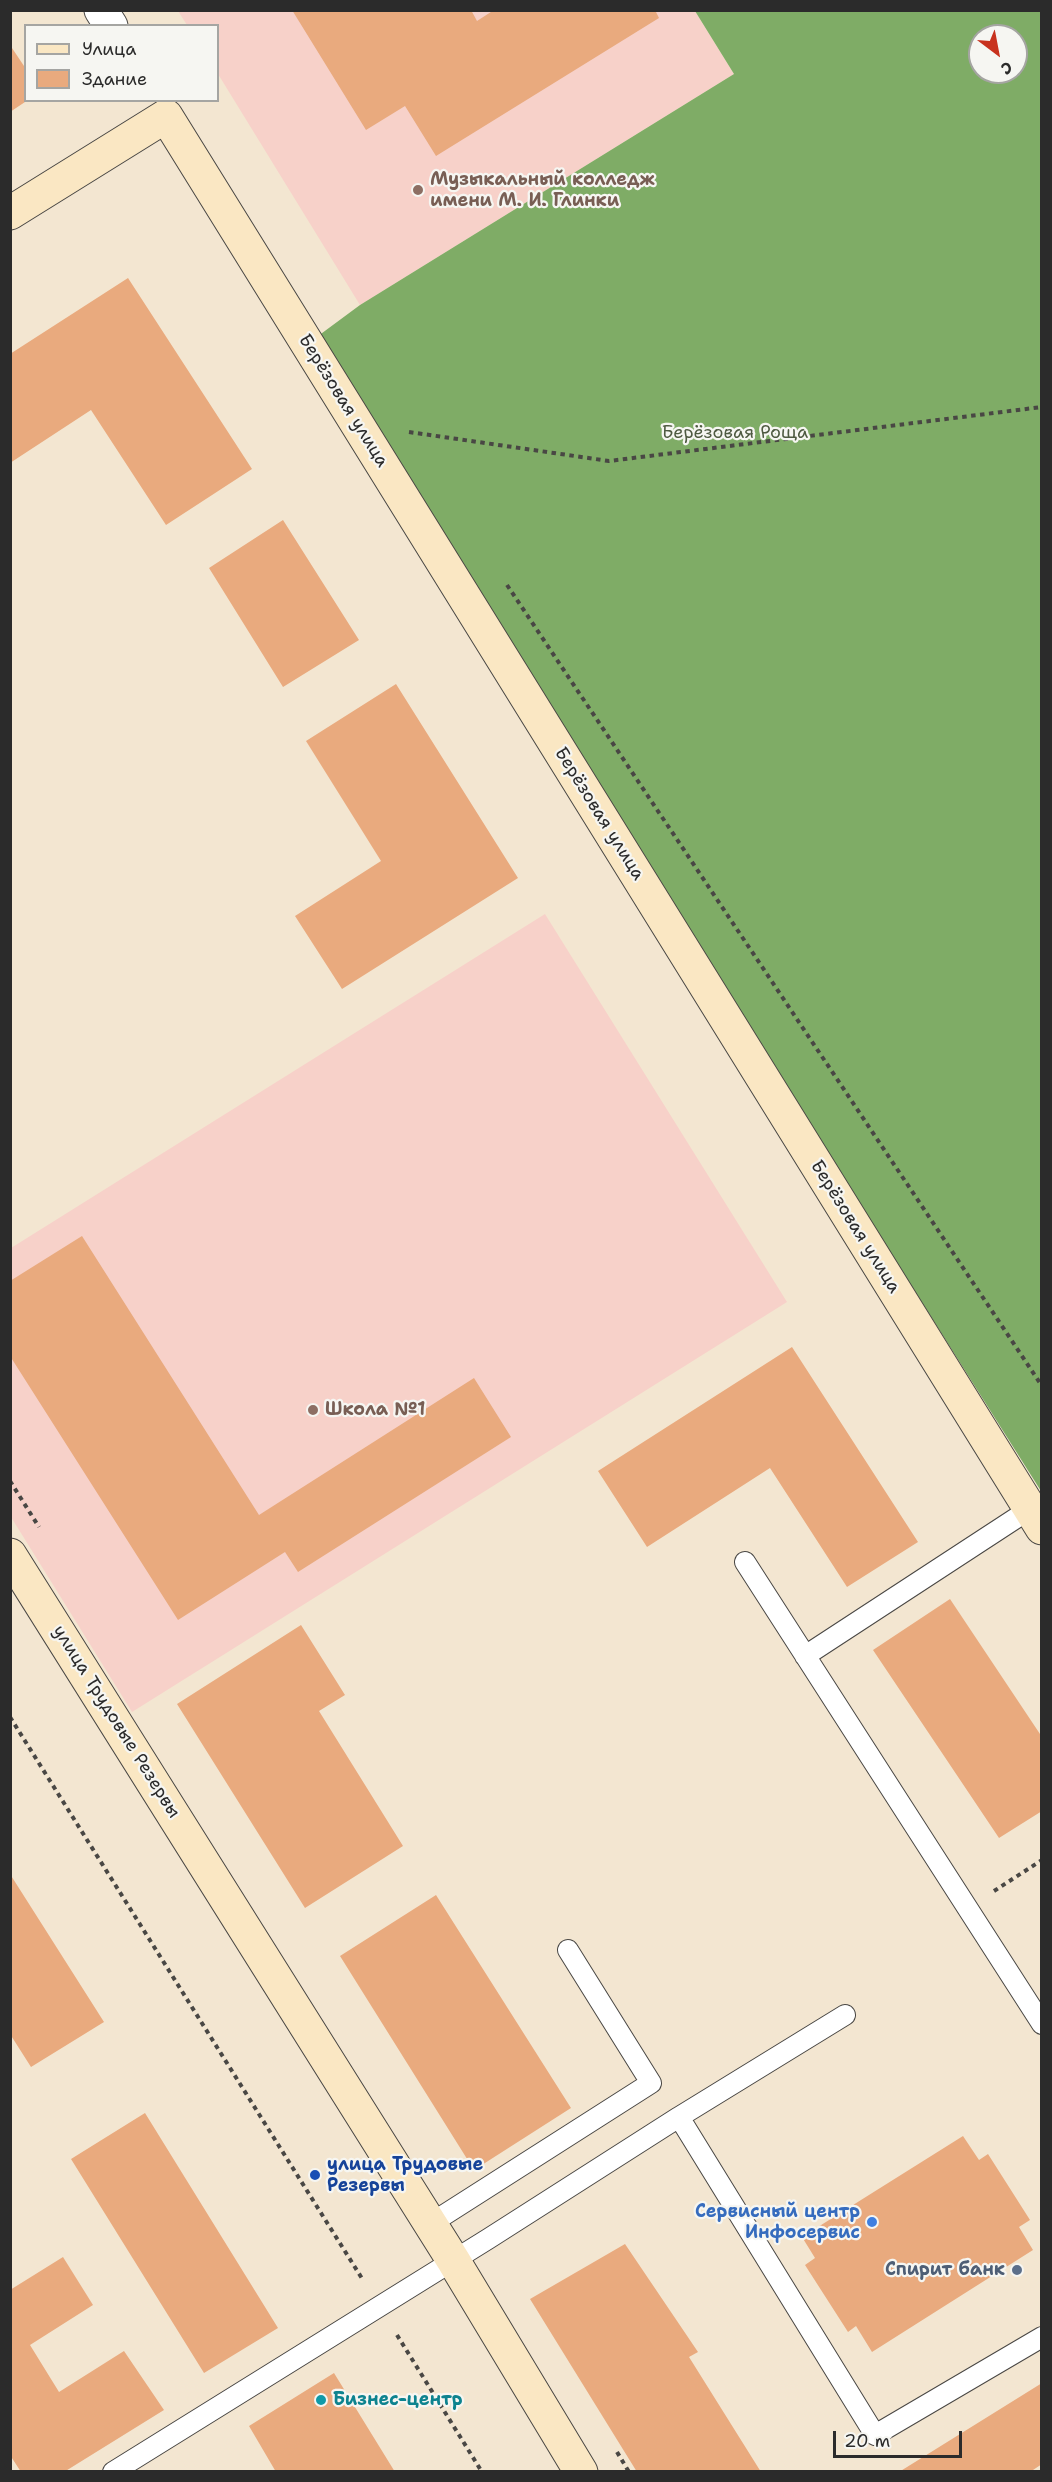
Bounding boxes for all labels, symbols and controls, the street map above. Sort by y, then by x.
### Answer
legend [24,24,219,102]
north arrow [968,24,1028,84]
text: Улица [82,37,136,61]
text: С [997,56,1016,79]
text: Здание [82,67,147,91]
place label: Музыкальный колледж имени М. И. Глинки [430,169,655,212]
marker: Музыкальный колледж имени М. И. Глинки [411,183,425,197]
street label: Берёзовая улица [293,330,393,472]
park label: Берёзовая Роща [662,422,808,444]
street label: Берёзовая улица [549,743,649,885]
street label: Берёзовая улица [805,1156,905,1298]
place label: Школа №1 [325,1399,425,1421]
marker: Школа №1 [306,1403,320,1417]
street label: улица Трудовые Резервы [48,1622,184,1822]
place label: улица Трудовые Резервы [327,2154,483,2196]
marker: улица Трудовые Резервы [308,2168,322,2182]
place label: Сервисный центр Инфосервис [695,2201,860,2244]
marker: Сервисный центр Инфосервис [865,2215,879,2229]
place label: Спирит банк [885,2259,1005,2281]
marker: Спирит банк [1010,2263,1024,2277]
place label: Бизнес-центр [333,2389,463,2411]
marker: Бизнес-центр [314,2393,328,2407]
scale bar [836,2419,965,2457]
text: 20 m [844,2429,890,2453]

